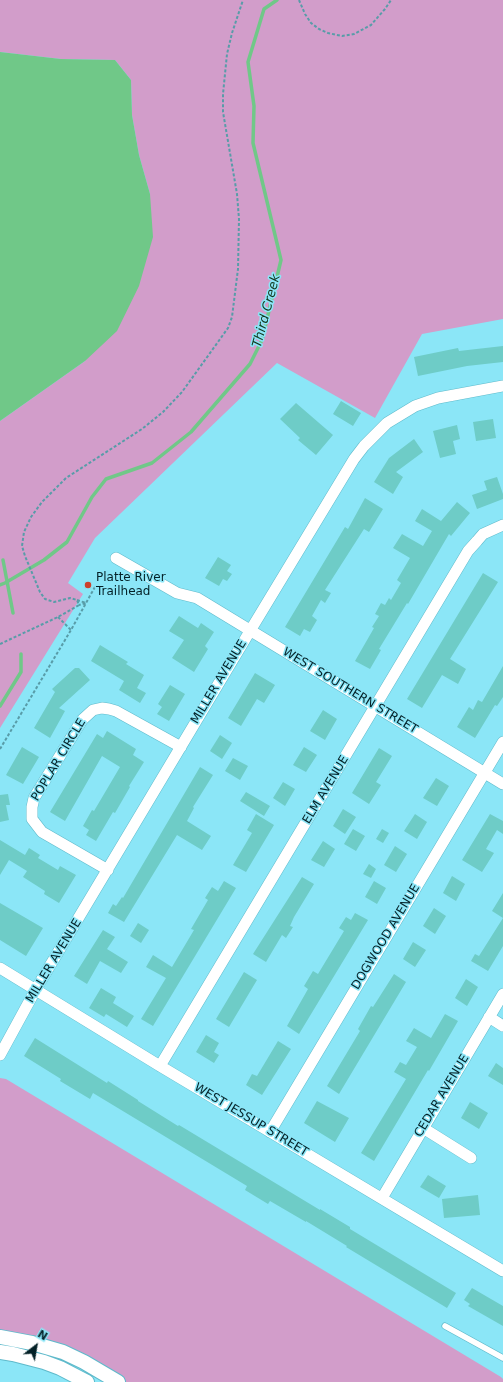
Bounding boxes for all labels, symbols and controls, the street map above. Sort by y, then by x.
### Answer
water label: Third Creek [250,273,284,349]
place label: Platte River Trailhead [96,571,166,599]
marker: Platte River Trailhead [83,580,93,590]
street label: MILLER AVENUE [188,637,250,727]
street label: WEST SOUTHERN STREET [280,645,420,737]
street label: POPLAR CIRCLE [29,716,89,804]
street label: ELM AVENUE [300,753,352,827]
street label: DOGWOOD AVENUE [349,882,423,992]
street label: MILLER AVENUE [23,916,85,1006]
street label: CEDAR AVENUE [412,1052,472,1140]
street label: WEST JESSUP STREET [191,1080,311,1160]
north arrow [16,1326,56,1366]
text: N [35,1327,50,1343]

